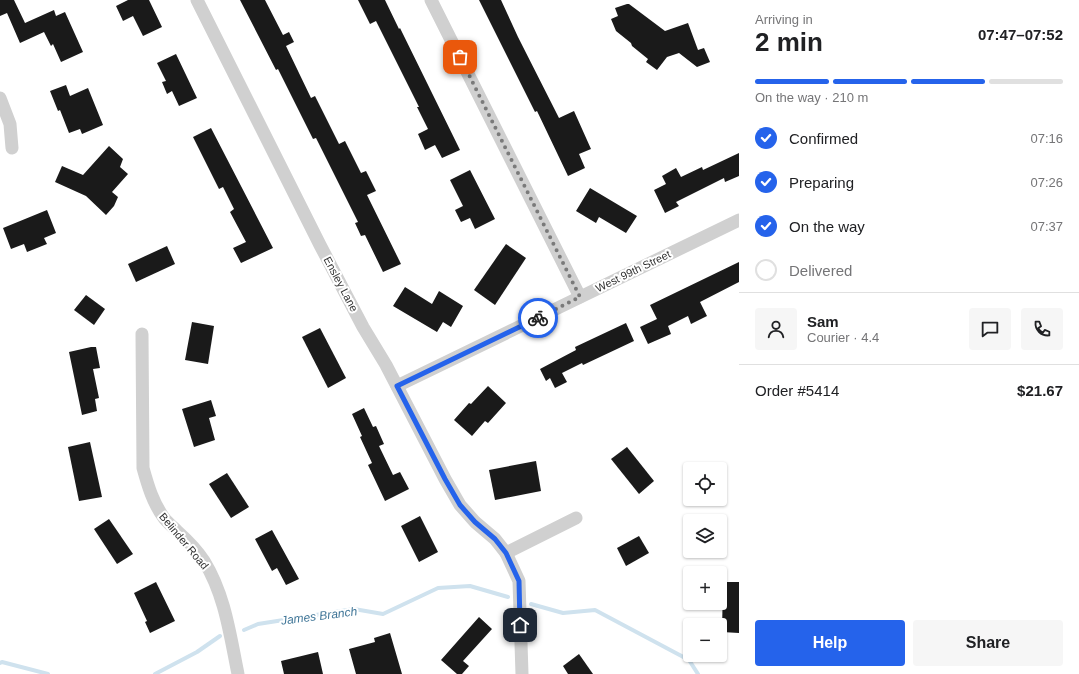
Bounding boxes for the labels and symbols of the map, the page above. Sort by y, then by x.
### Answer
pin [443,40,477,74]
street label: West 99th Street [594,248,672,294]
street label: Ensley Lane [321,254,361,314]
courier [518,298,558,338]
street label: Belinder Road [157,510,211,572]
water label: James Branch [279,604,358,628]
pin [503,608,537,642]

